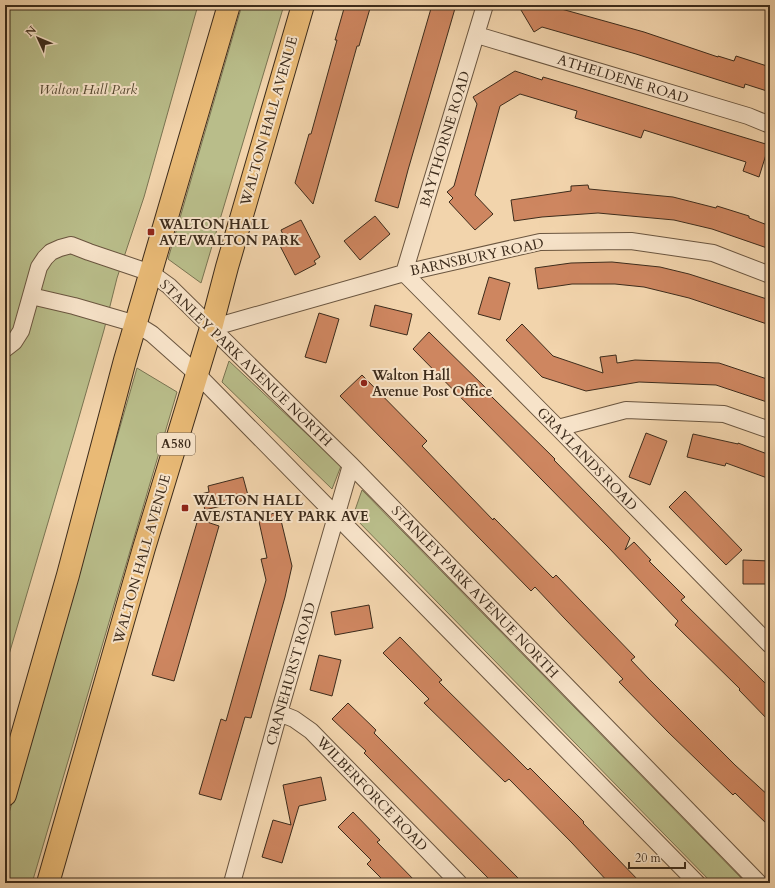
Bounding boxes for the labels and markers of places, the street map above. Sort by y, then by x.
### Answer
place label: WALTON HALL AVE/WALTON PARK [158,215,302,250]
marker: WALTON HALL AVE/WALTON PARK [146,227,156,237]
place label: Walton Hall Avenue Post Office [371,366,493,401]
marker: Walton Hall Avenue Post Office [359,378,369,388]
place label: WALTON HALL AVE/STANLEY PARK AVE [192,491,369,526]
marker: WALTON HALL AVE/STANLEY PARK AVE [180,503,190,513]

